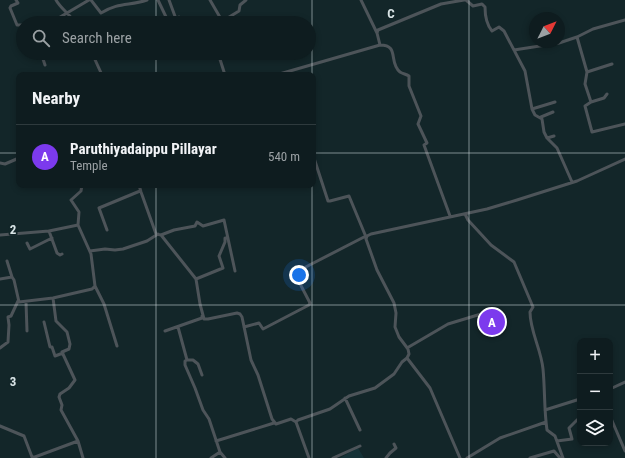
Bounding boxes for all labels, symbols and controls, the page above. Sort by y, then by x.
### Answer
text: C [387,6,395,21]
north arrow [529,12,565,48]
search box [16,16,316,60]
icon: search [30,27,52,49]
text: Search here [62,29,132,47]
text: Nearby [32,88,80,108]
text: Paruthiyadaippu Pillayar [70,140,217,158]
text: A [41,149,49,164]
text: 540 m [268,149,300,164]
text: Temple [70,158,108,173]
text: 2 [10,222,17,237]
your location [289,265,309,285]
pin: A [479,307,505,337]
map controls [577,338,613,446]
button: + [577,338,613,374]
text: 3 [10,374,16,389]
button: − [577,374,613,410]
button: layers [577,410,613,446]

